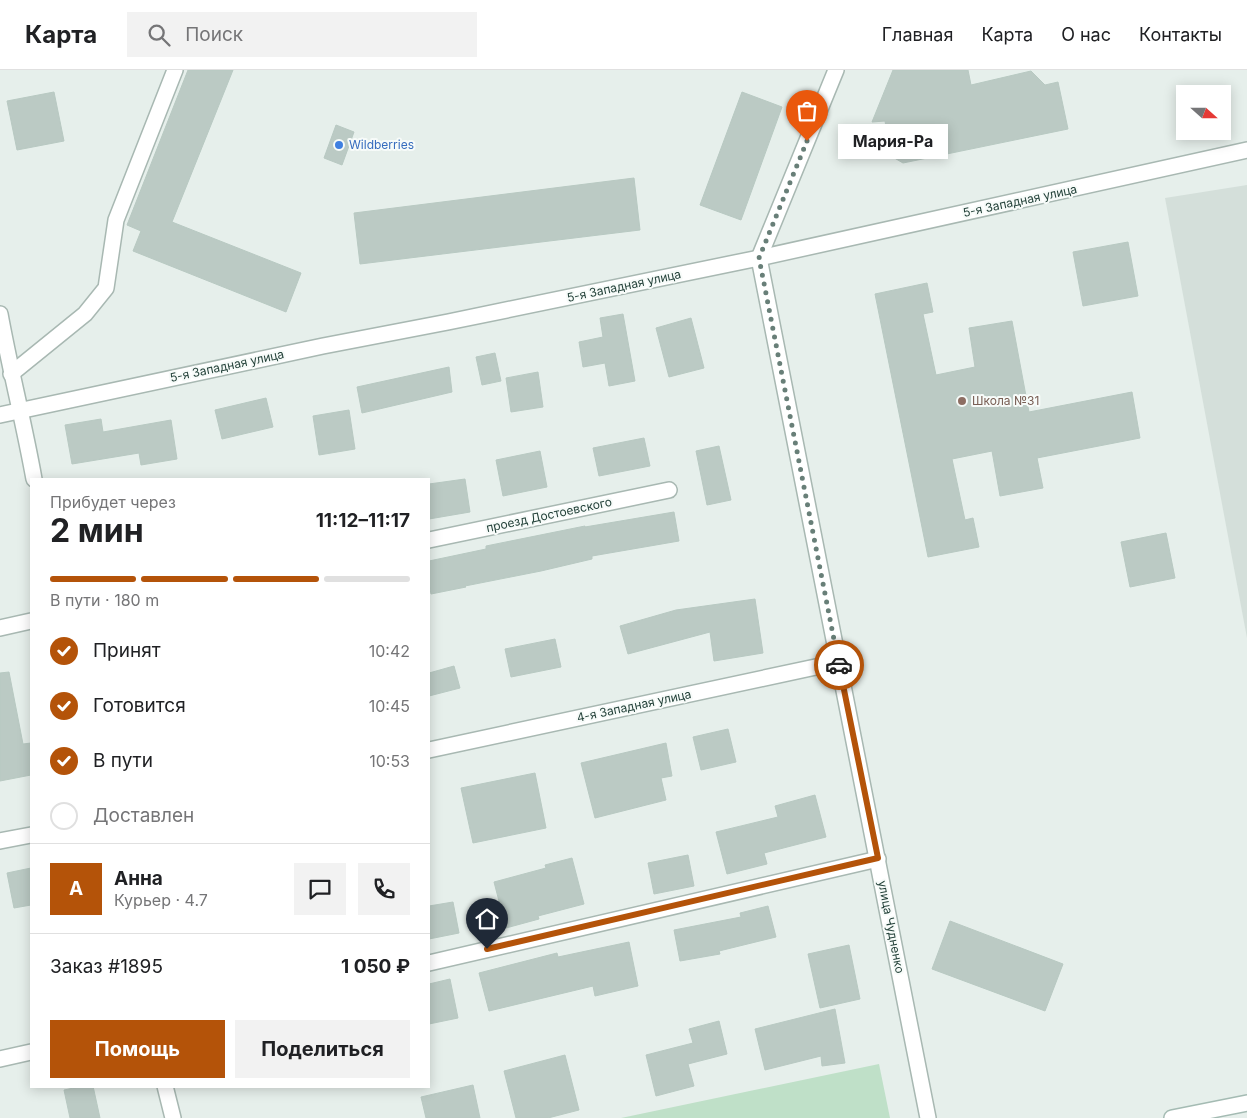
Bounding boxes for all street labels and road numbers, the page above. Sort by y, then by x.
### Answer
street label: 5-я Западная улица [961,181,1078,220]
street label: 5-я Западная улица [565,266,682,305]
street label: 5-я Западная улица [168,346,285,385]
street label: проезд Достоевского [485,494,613,535]
street label: 4-я Западная улица [575,686,693,725]
street label: улица Чудненко [875,879,908,975]

